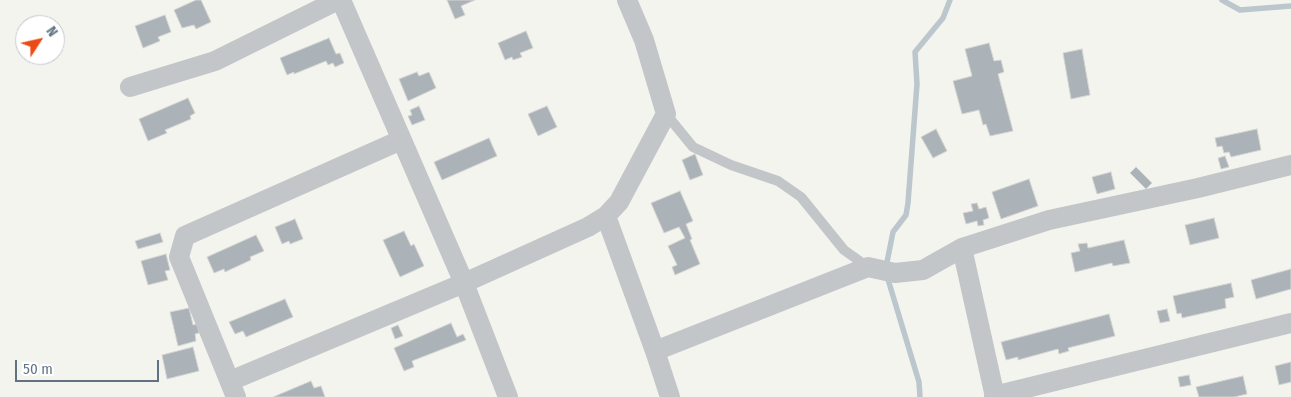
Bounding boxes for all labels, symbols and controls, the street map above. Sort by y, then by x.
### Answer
north arrow [15,15,65,65]
text: N [43,23,61,40]
scale bar [18,350,161,382]
text: 50 m [23,360,53,378]

